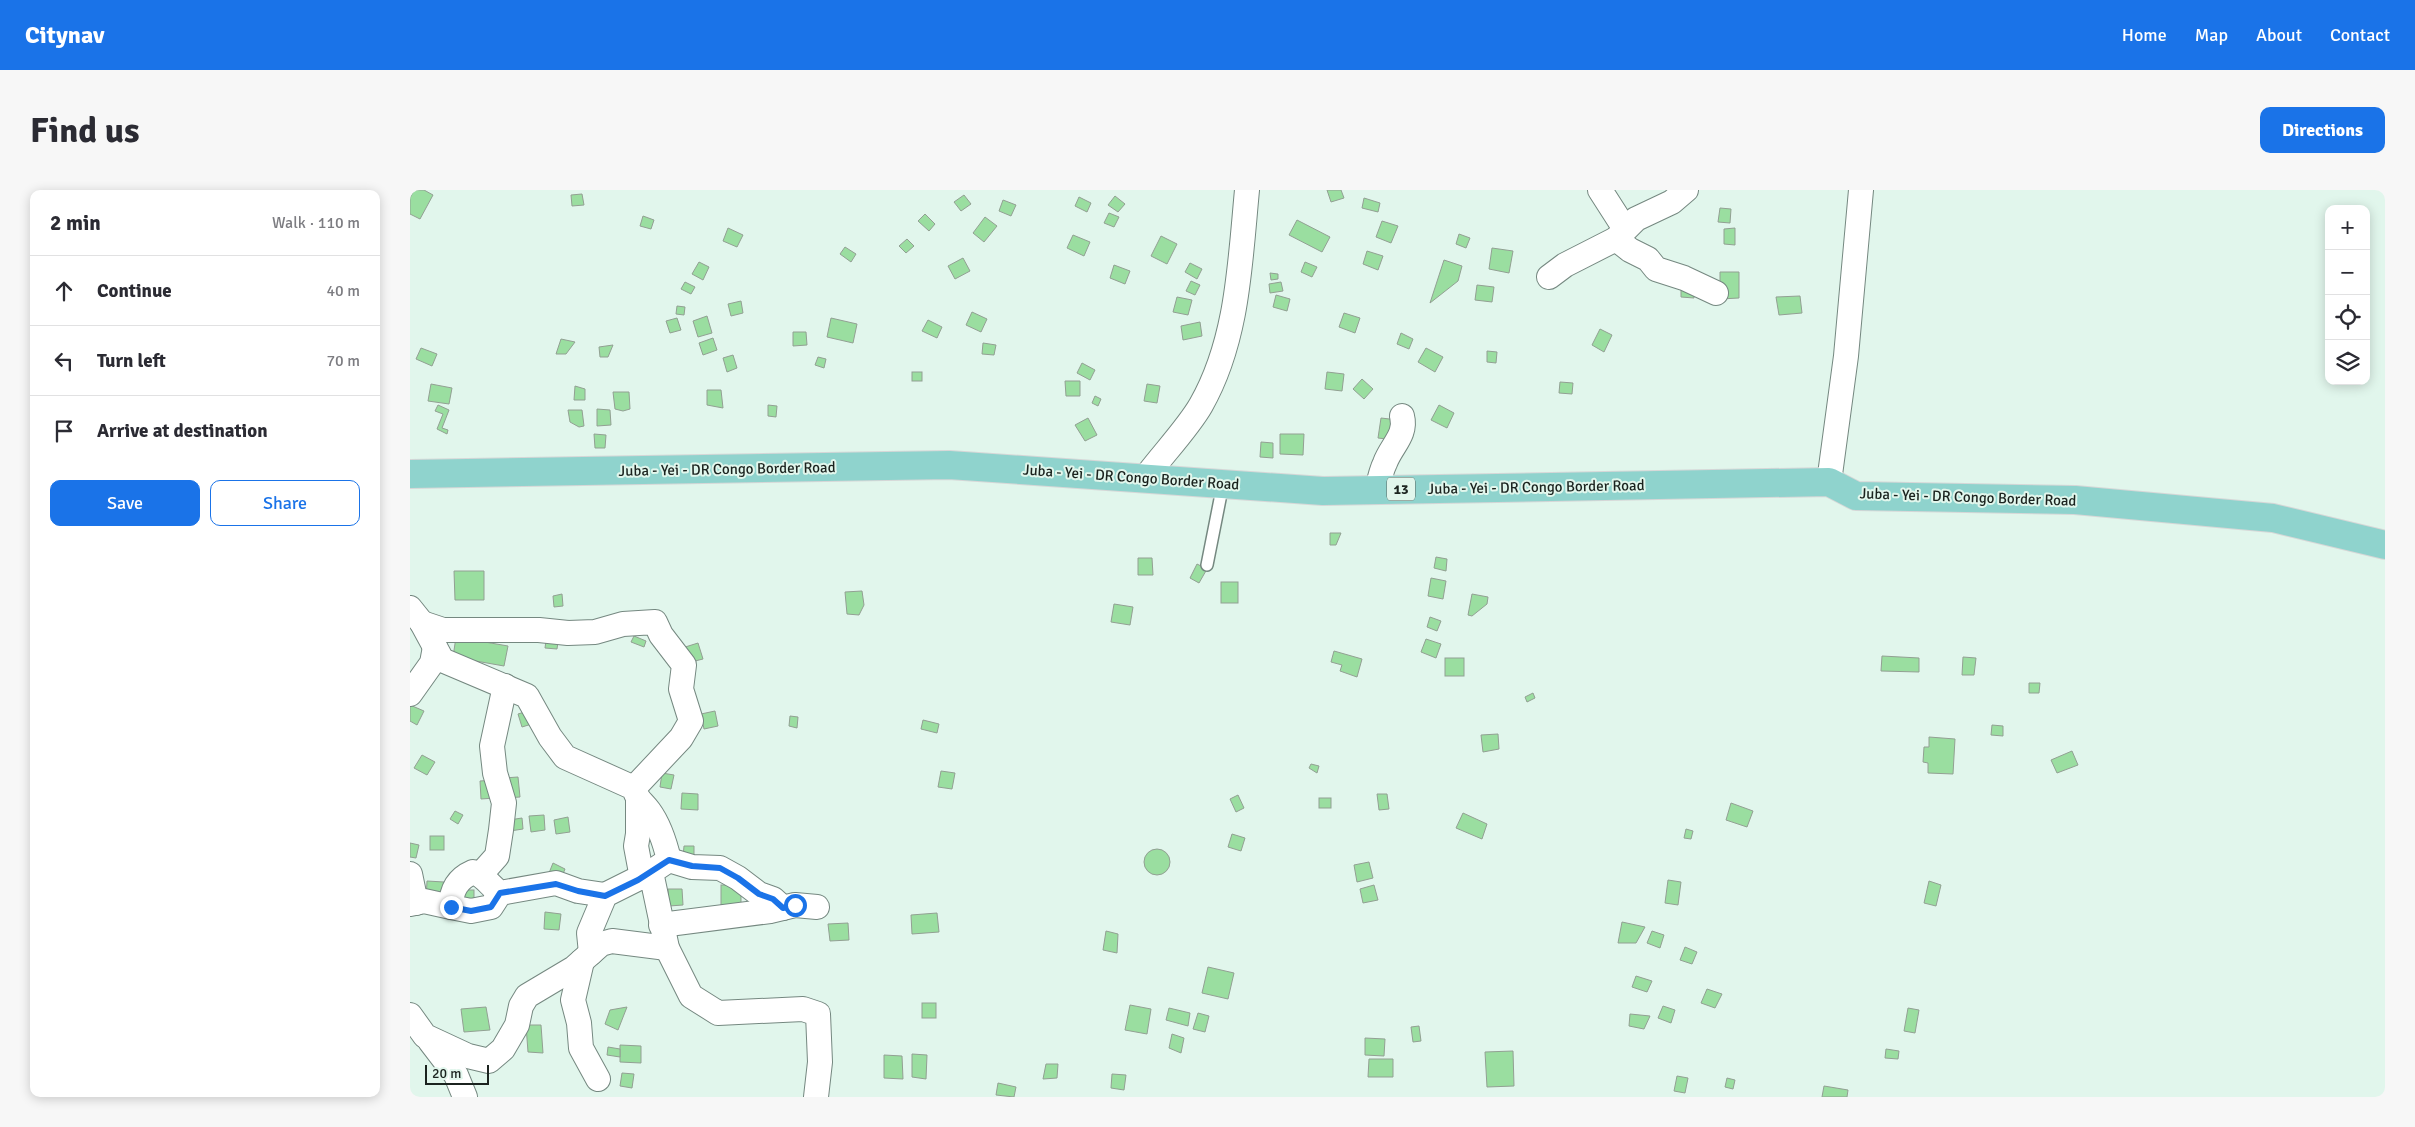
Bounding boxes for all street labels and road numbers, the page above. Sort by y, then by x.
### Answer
street label: Juba - Yei - DR Congo Border Road [618,458,836,480]
street label: Juba - Yei - DR Congo Border Road [1022,460,1240,494]
street label: Juba - Yei - DR Congo Border Road [1427,476,1645,498]
road number: 13 [1387,478,1415,500]
street label: Juba - Yei - DR Congo Border Road [1859,484,2077,510]

